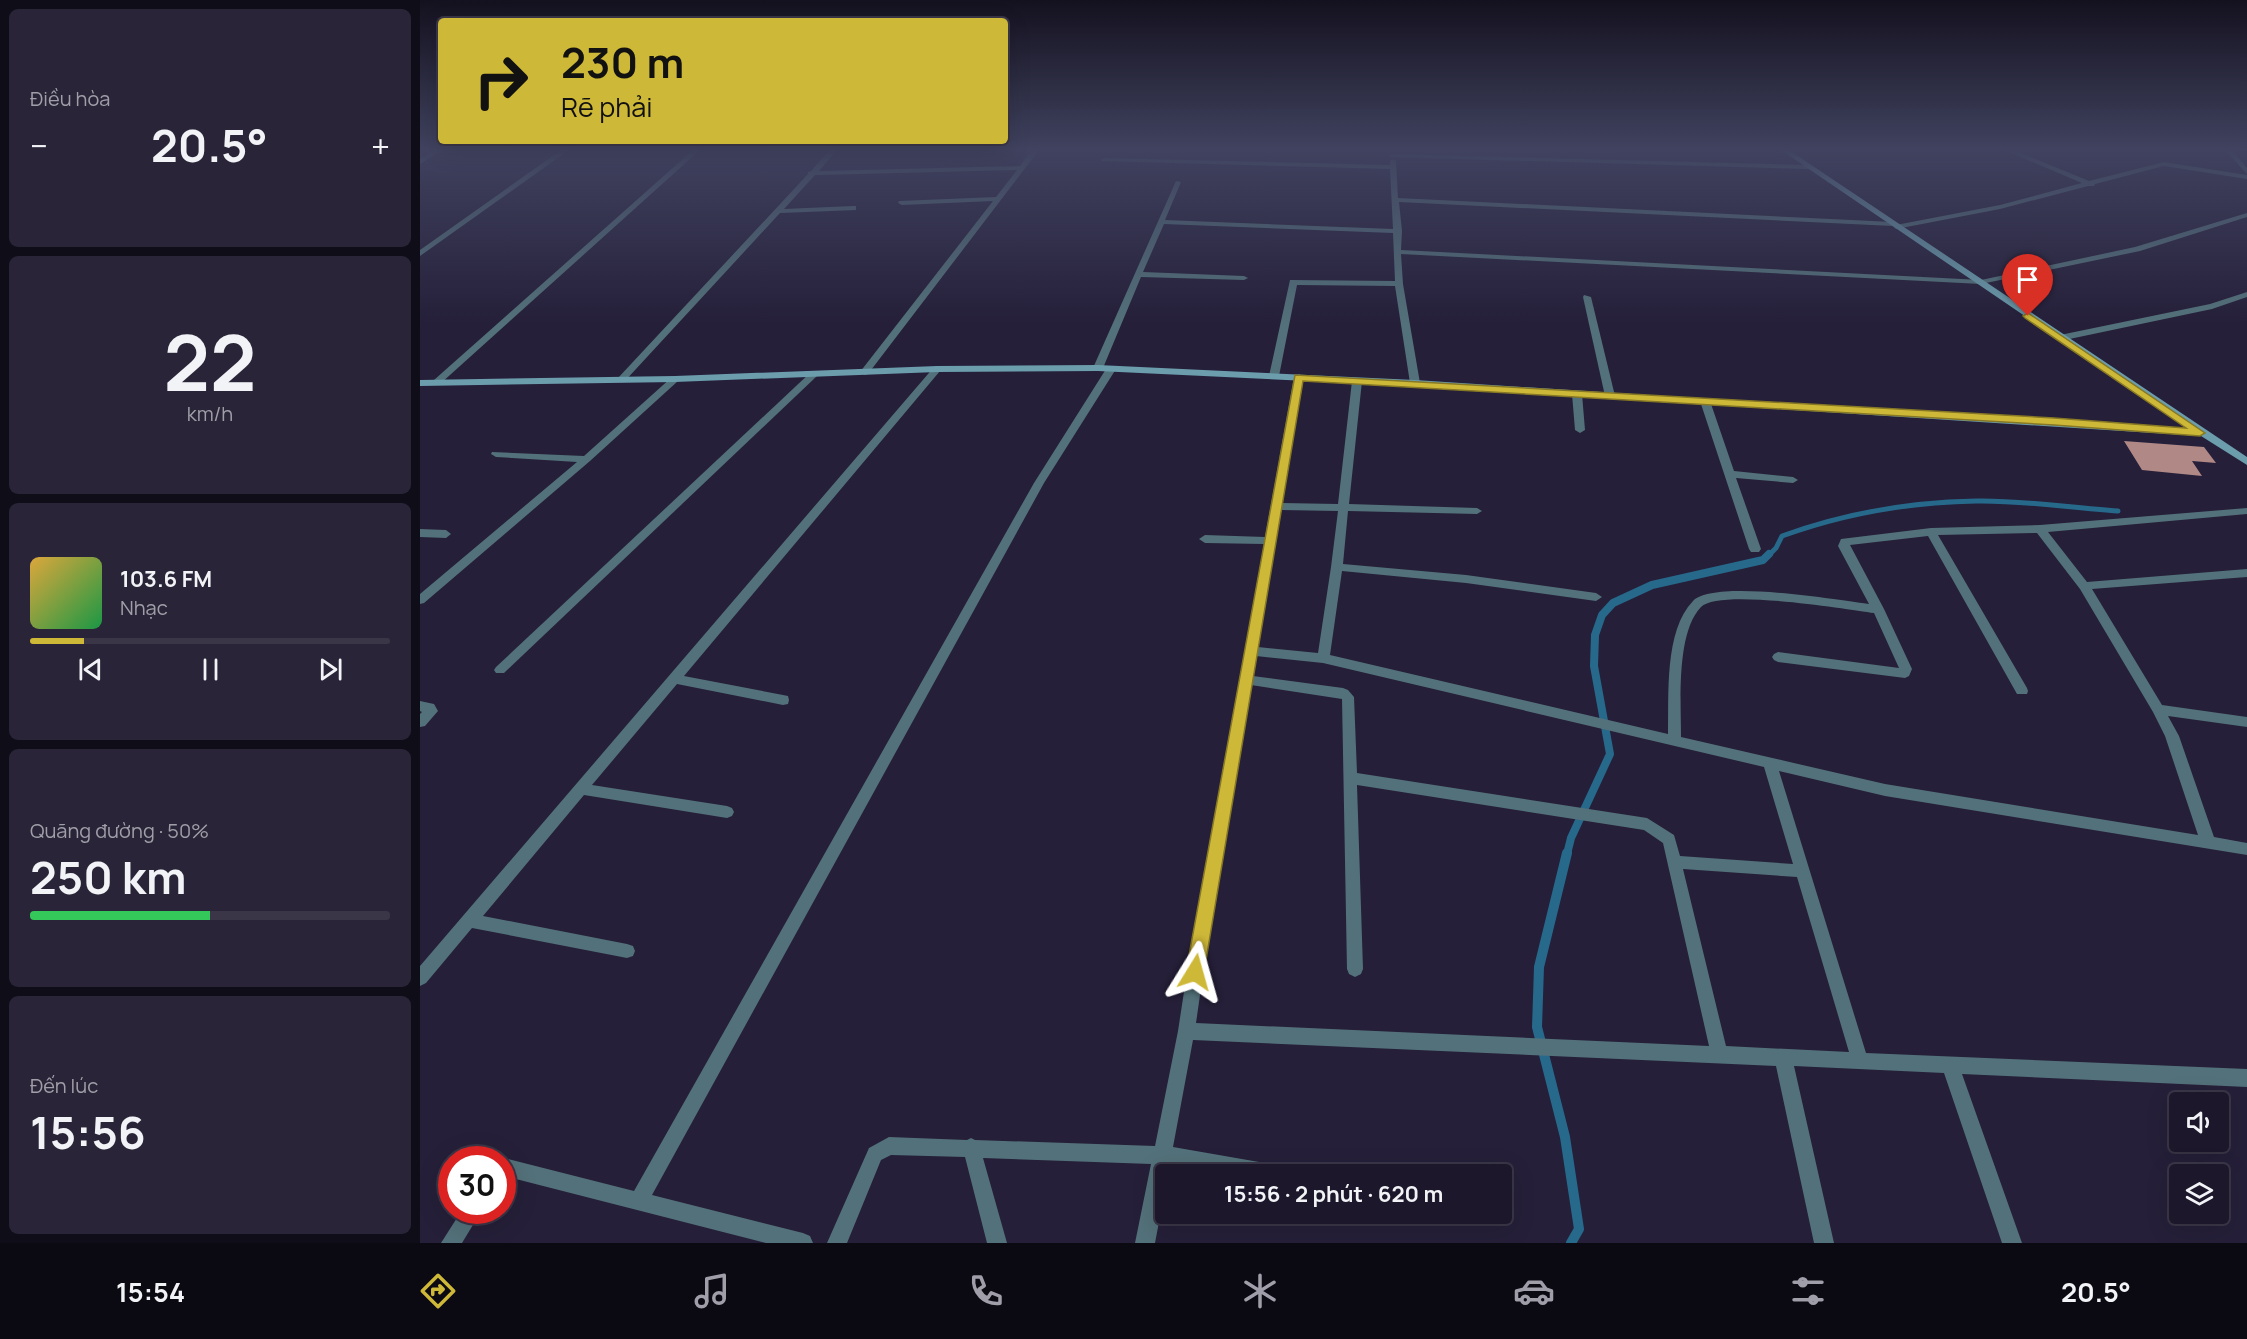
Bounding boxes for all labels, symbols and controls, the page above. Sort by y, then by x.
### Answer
text: 230 m [561,33,684,91]
icon: right [462,42,540,120]
text: Điều hòa [30,85,110,112]
text: Rẽ phải [561,88,653,125]
text: 20.5° [151,114,268,176]
text: − [30,123,48,168]
text: + [371,123,390,168]
pin [2002,254,2053,316]
icon: arrive [2011,263,2044,296]
text: 22 [164,308,256,414]
text: km/h [187,400,233,427]
text: 103.6 FM [120,564,212,594]
text: Nhạc [120,594,168,621]
icon: previous [74,653,107,686]
icon: pause [194,653,227,686]
icon: next [314,653,347,686]
text: Quãng đường · 50% [30,817,209,844]
text: 250 km [30,846,186,908]
position arrow [1163,940,1227,1004]
text: Đến lúc [30,1072,98,1099]
map controls [2169,1092,2229,1224]
button: sound [2169,1092,2229,1152]
text: 15:56 [30,1101,146,1163]
speed limit sign: 30 [438,1146,516,1224]
button: layers [2169,1164,2229,1224]
text: 15:56 · 2 phút · 620 m [1224,1179,1443,1209]
icon: directions [417,1270,459,1312]
icon: music [691,1270,733,1312]
icon: phone [965,1270,1007,1312]
icon: climate [1239,1270,1281,1312]
icon: car [1513,1270,1555,1312]
icon: filters [1787,1270,1829,1312]
text: 15:54 [116,1273,185,1310]
text: 20.5° [2061,1273,2131,1310]

